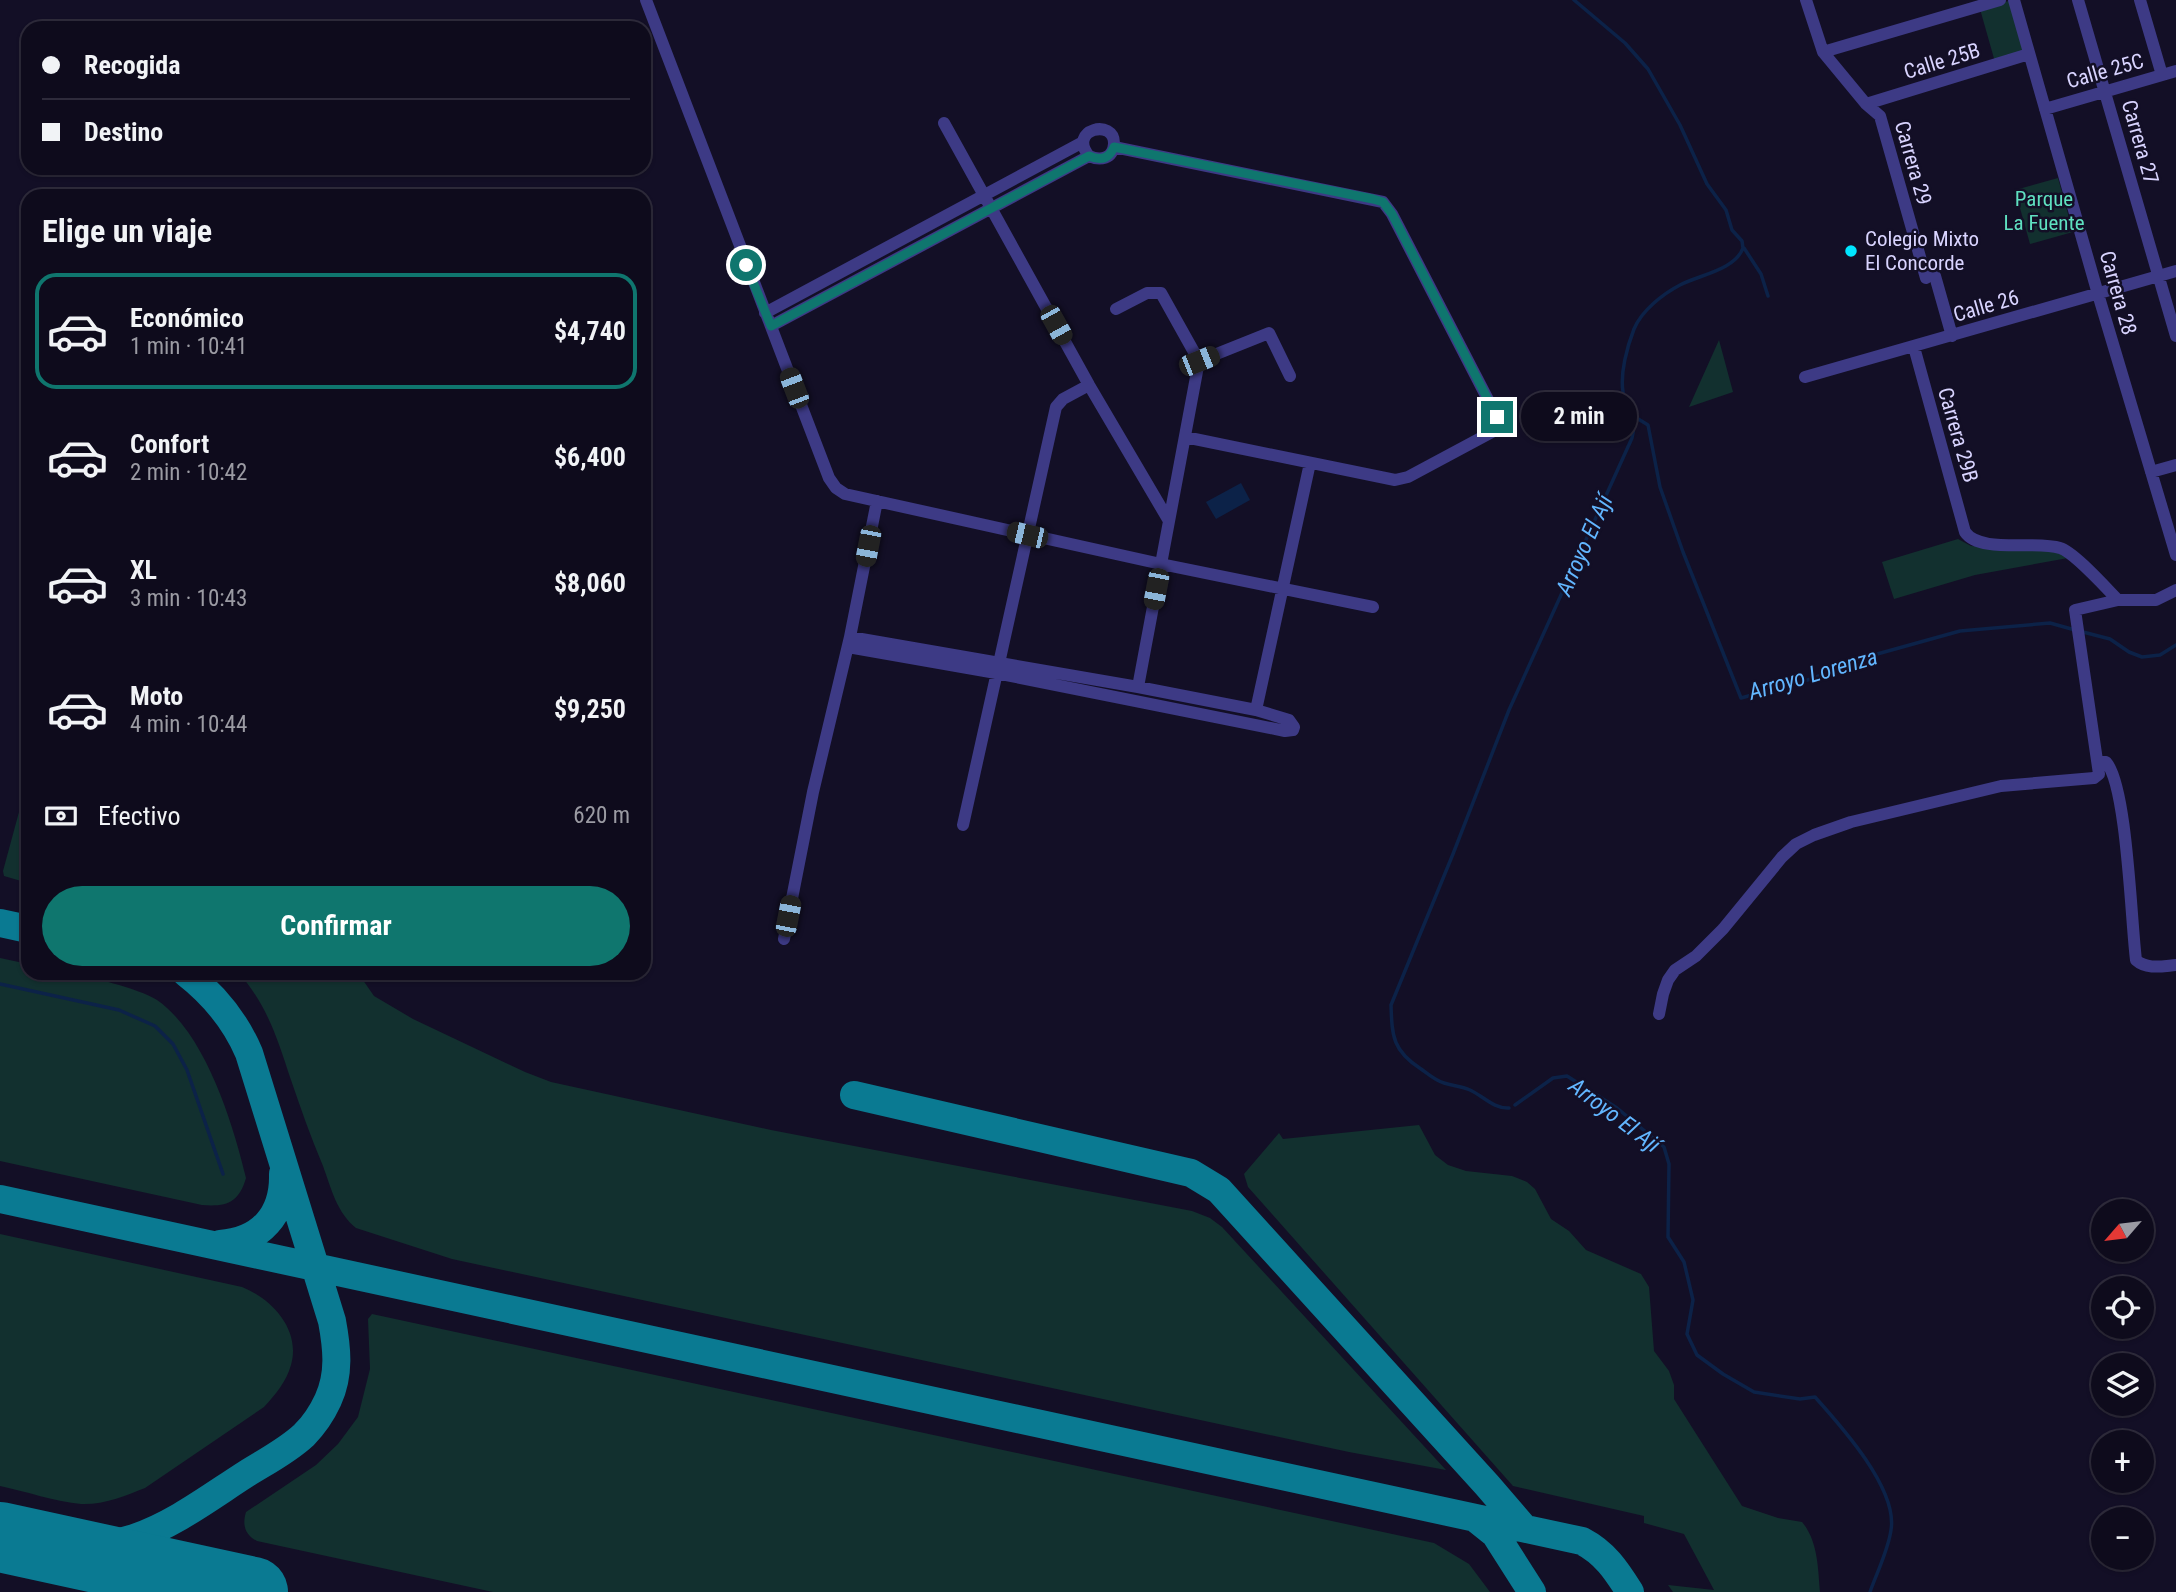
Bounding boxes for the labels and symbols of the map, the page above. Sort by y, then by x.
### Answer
street label: Calle 25B [1901,38,1983,84]
street label: Calle 25C [2064,49,2146,93]
street label: Carrera 27 [2117,97,2163,187]
street label: Carrera 29 [1890,118,1936,208]
park label: Parque La Fuente [2004,187,2085,235]
place label: Colegio Mixto El Concorde [1865,227,1979,275]
marker: Colegio Mixto El Concorde [1843,243,1859,259]
street label: Carrera 28 [2095,248,2141,338]
route start [730,249,762,281]
street label: Calle 26 [1950,285,2022,327]
car [1037,302,1076,348]
car [1176,343,1223,379]
car [777,365,812,411]
street label: Carrera 29B [1933,385,1983,485]
callout: 2 min [1522,392,1637,442]
route end [1481,401,1513,433]
water label: Arroyo El Ají [1550,488,1620,601]
car [1005,520,1050,550]
car [854,523,883,569]
car [1142,566,1171,612]
water label: Arroyo Lorenza [1745,643,1881,706]
car [774,893,803,939]
water label: Arroyo El Ají [1563,1072,1668,1160]
north arrow [2091,1199,2154,1262]

